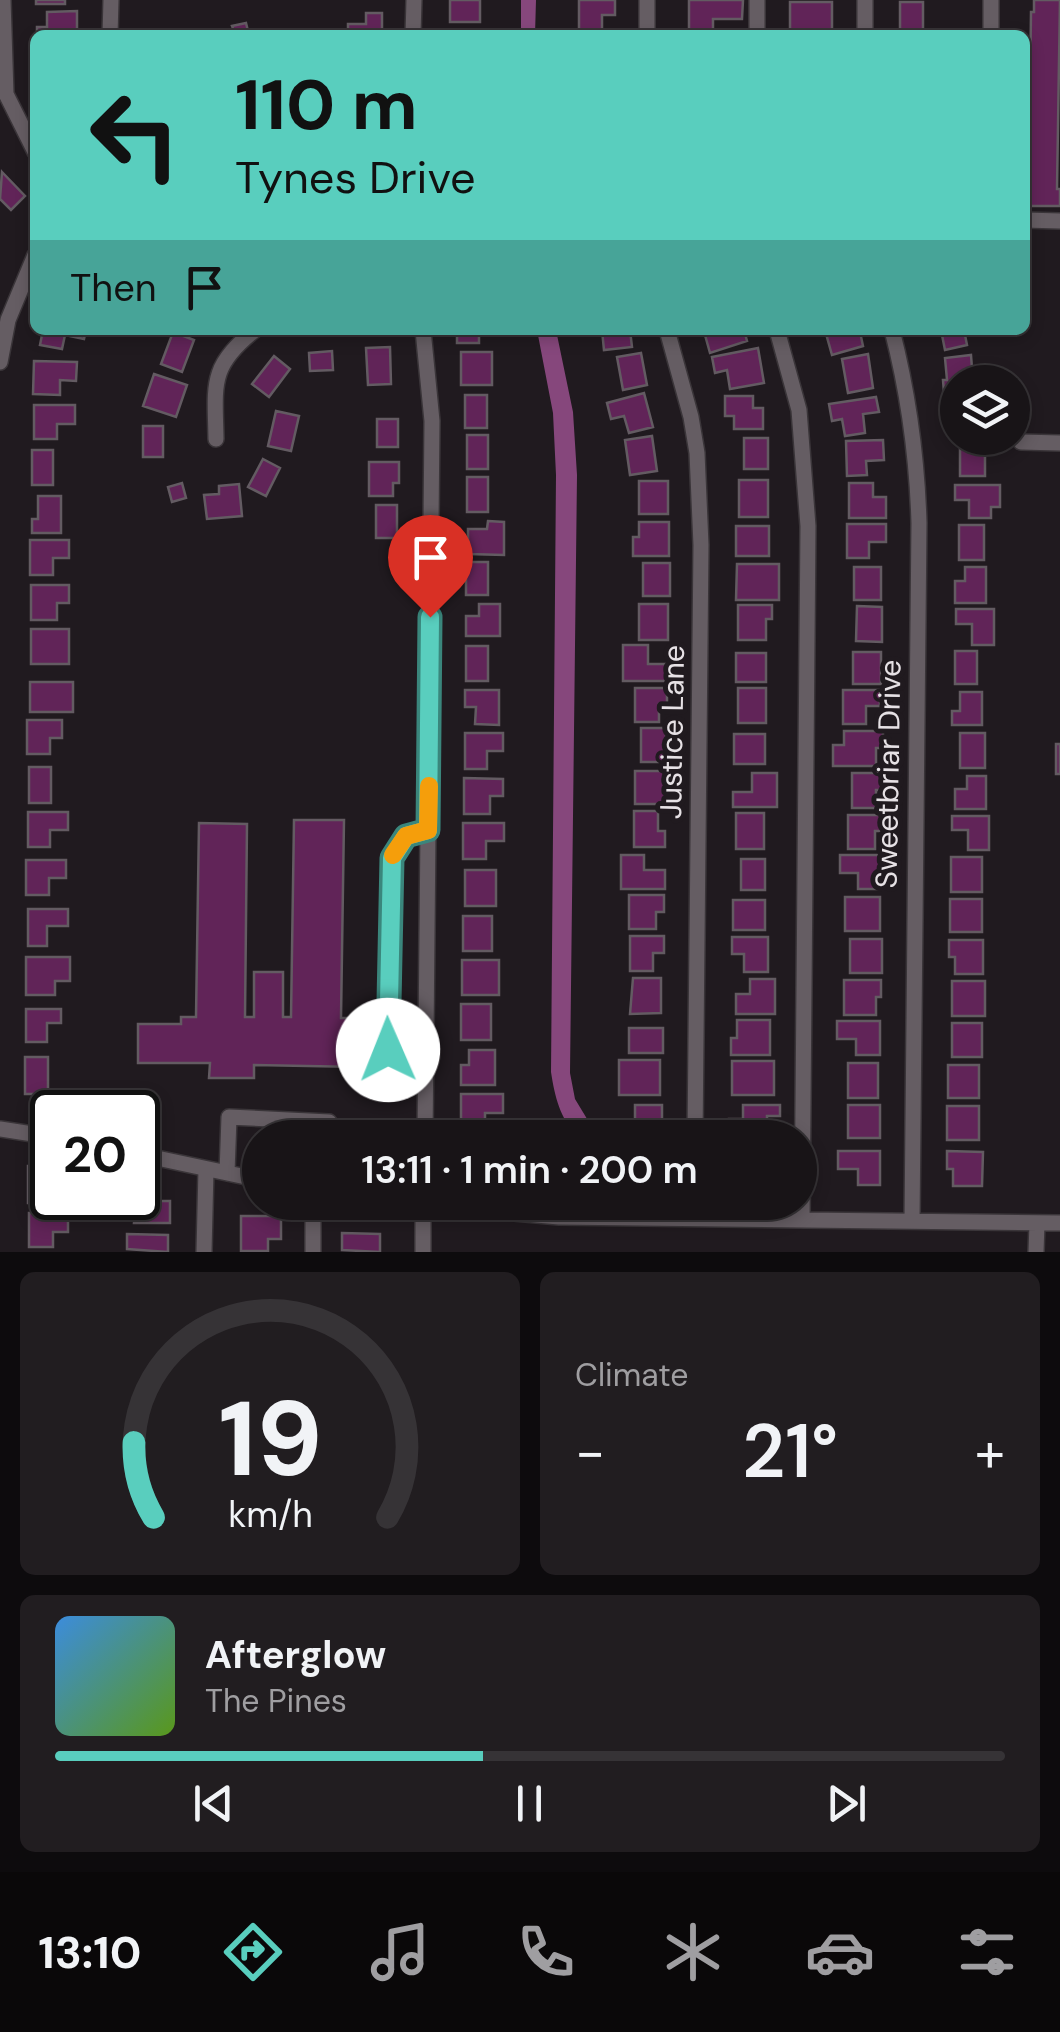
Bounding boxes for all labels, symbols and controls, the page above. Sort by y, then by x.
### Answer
text: 110 m [235,60,418,151]
icon: left [70,70,200,200]
text: Tynes Drive [235,148,476,207]
icon: arrive [177,260,232,315]
text: Then [70,263,157,313]
map controls [940,365,1030,455]
button: layers [940,365,1030,455]
pin [388,515,473,618]
icon: arrive [403,530,458,585]
street label: Justice Lane [651,645,693,819]
street label: Sweetbriar Drive [867,659,909,889]
position arrow [336,998,440,1102]
speed limit sign: 20 [30,1090,160,1220]
text: 13:11 · 1 min · 200 m [361,1145,698,1195]
text: Climate [575,1354,689,1396]
text: 19 [218,1372,322,1507]
text: 21° [742,1403,838,1500]
text: − [575,1416,605,1488]
text: + [975,1416,1005,1488]
text: km/h [228,1492,312,1538]
text: Afterglow [205,1630,386,1680]
text: The Pines [205,1680,347,1722]
icon: previous [186,1776,241,1831]
icon: pause [502,1776,557,1831]
icon: next [819,1776,874,1831]
icon: directions [218,1917,288,1987]
icon: music [365,1917,435,1987]
icon: phone [511,1917,581,1987]
icon: climate [658,1917,728,1987]
icon: car [805,1917,875,1987]
icon: filters [952,1917,1022,1987]
text: 13:10 [38,1923,141,1982]

